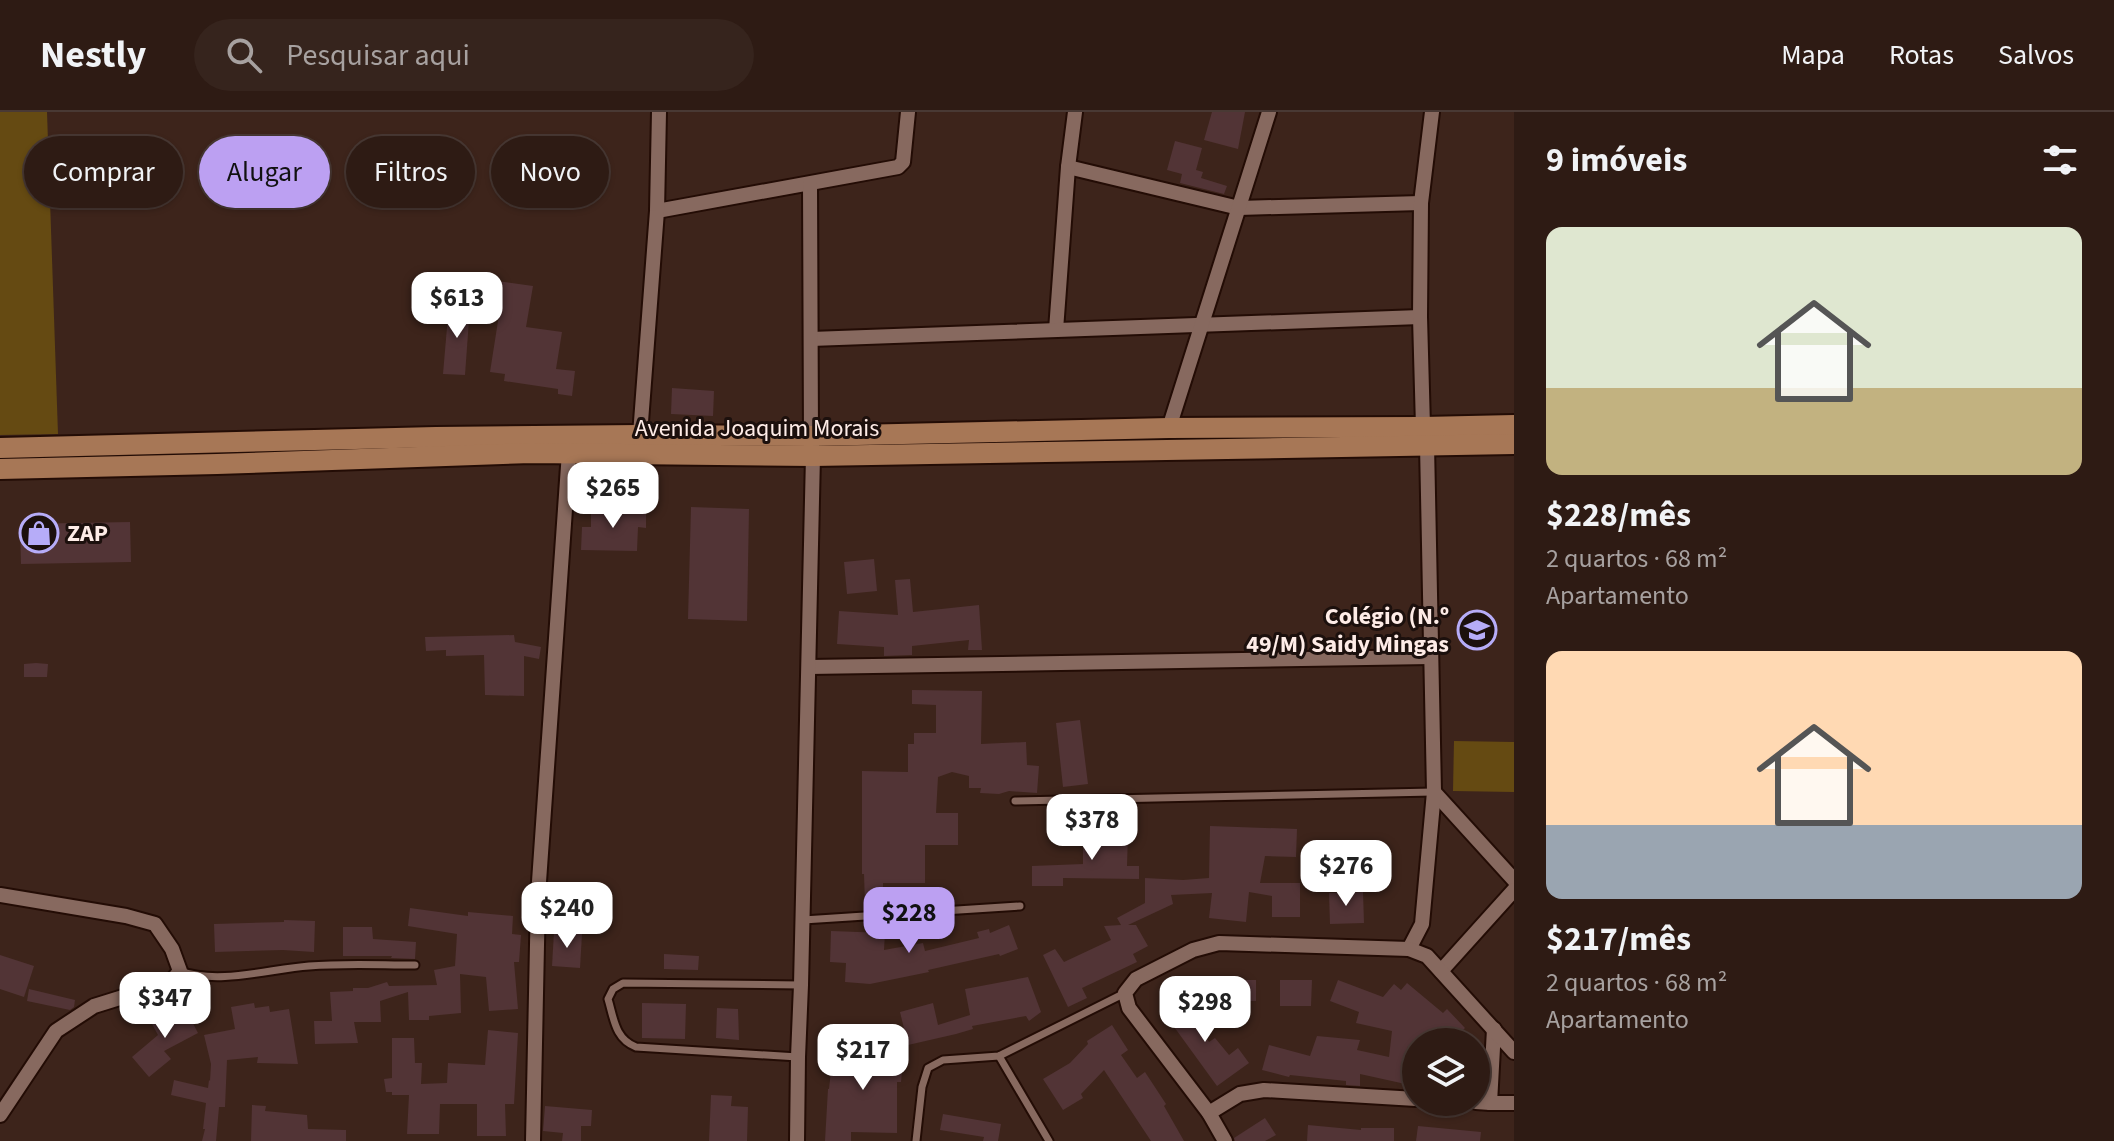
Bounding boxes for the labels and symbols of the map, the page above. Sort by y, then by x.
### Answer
pin: $613 [410,272,504,340]
street label: Avenida Joaquim Morais [635,411,879,446]
pin: $265 [566,462,660,530]
shop icon: ZAP [18,512,60,554]
place label: ZAP [67,516,108,551]
place label: Colégio (N.º 49/M) Saidy Mingas [1246,599,1449,662]
school or university icon: Colégio (N.º 49/M) Saidy Mingas [1456,609,1498,651]
pin: $378 [1045,794,1139,862]
pin: $276 [1299,840,1393,908]
pin: $240 [520,882,614,950]
pin: $228 [862,887,956,955]
pin: $347 [118,972,212,1040]
pin: $298 [1158,976,1252,1044]
pin: $217 [816,1024,910,1092]

